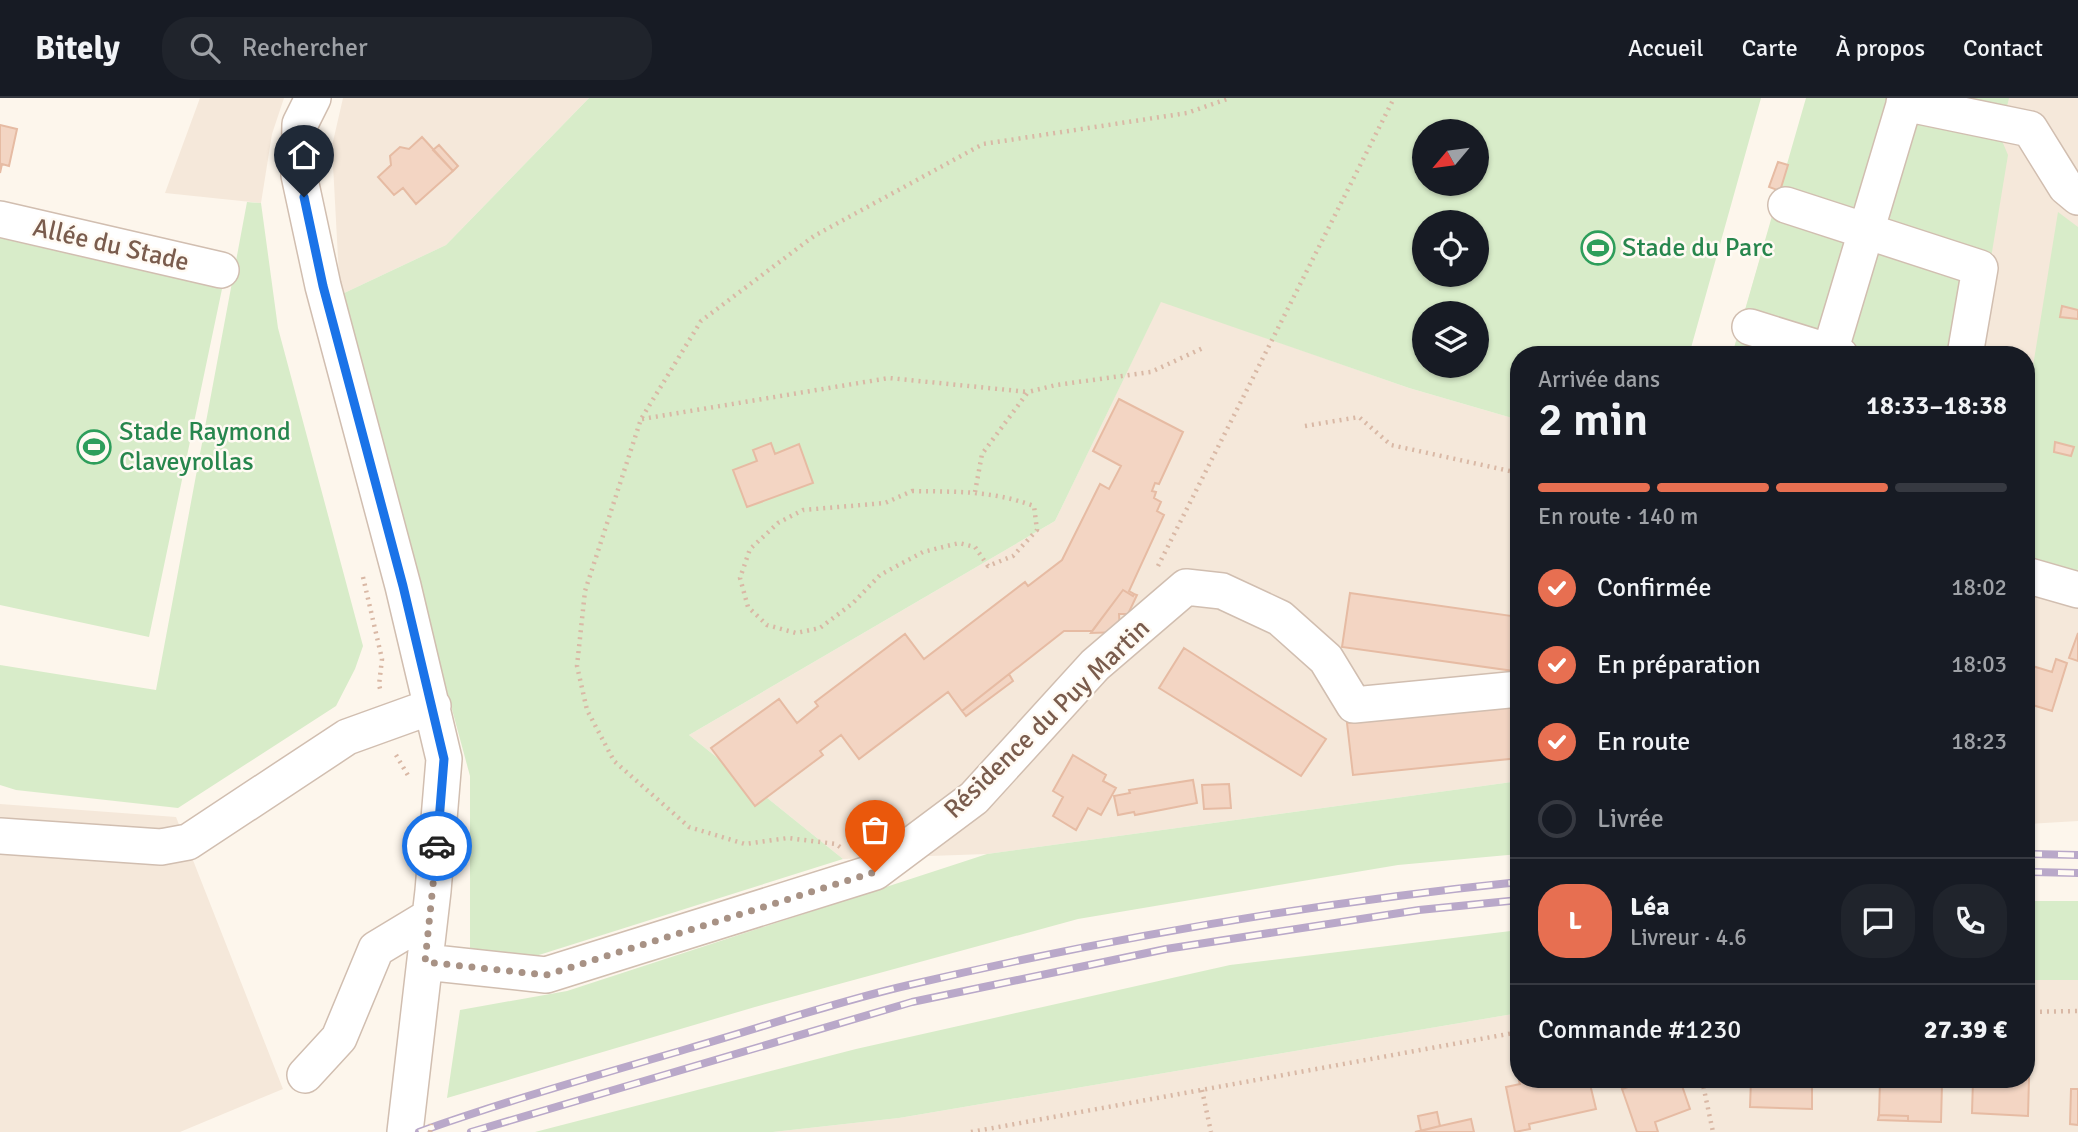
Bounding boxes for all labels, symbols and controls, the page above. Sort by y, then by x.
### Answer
search box [162,17,652,80]
text: Bitely [35,28,120,69]
icon: search [186,29,224,67]
text: Rechercher [242,32,368,64]
text: Accueil [1628,33,1704,63]
text: Carte [1742,33,1798,63]
text: À propos [1836,33,1925,63]
text: Contact [1963,33,2043,63]
north arrow [1412,119,1489,196]
map controls [1412,119,1489,378]
pin [274,125,334,197]
icon: home [285,136,323,174]
button: locate [1412,210,1489,287]
street label: Allée du Stade [30,211,192,279]
sports icon: Stade du Parc [1579,229,1617,267]
place label: Stade du Parc [1622,232,1774,264]
button: layers [1412,301,1489,378]
text: Arrivée dans [1538,365,1660,394]
text: 18:33–18:38 [1866,390,2007,422]
text: 2 min [1538,392,1648,448]
place label: Stade Raymond Claveyrollas [119,416,291,478]
sports icon: Stade Raymond Claveyrollas [75,428,113,466]
text: En route · 140 m [1538,502,1698,531]
icon: check [1538,569,1576,607]
text: Confirmée [1597,572,1712,604]
text: 18:02 [1951,573,2007,602]
street label: Résidence du Puy Martin [937,612,1157,826]
icon: check [1538,646,1576,684]
text: En préparation [1597,649,1761,681]
text: 18:03 [1951,650,2007,679]
icon: check [1538,723,1576,761]
text: En route [1597,726,1690,758]
text: 18:23 [1951,727,2007,756]
pin [845,800,905,872]
text: Livrée [1597,803,1664,835]
courier [402,811,472,881]
icon: bag [856,811,894,849]
icon: car [418,827,456,865]
button: chat [1841,884,1915,958]
button: phone [1933,884,2007,958]
text: Léa [1630,891,1670,923]
text: L [1568,905,1582,937]
text: Livreur · 4.6 [1630,923,1747,952]
text: Commande #1230 [1538,1014,1741,1046]
text: 27.39 € [1924,1014,2007,1046]

